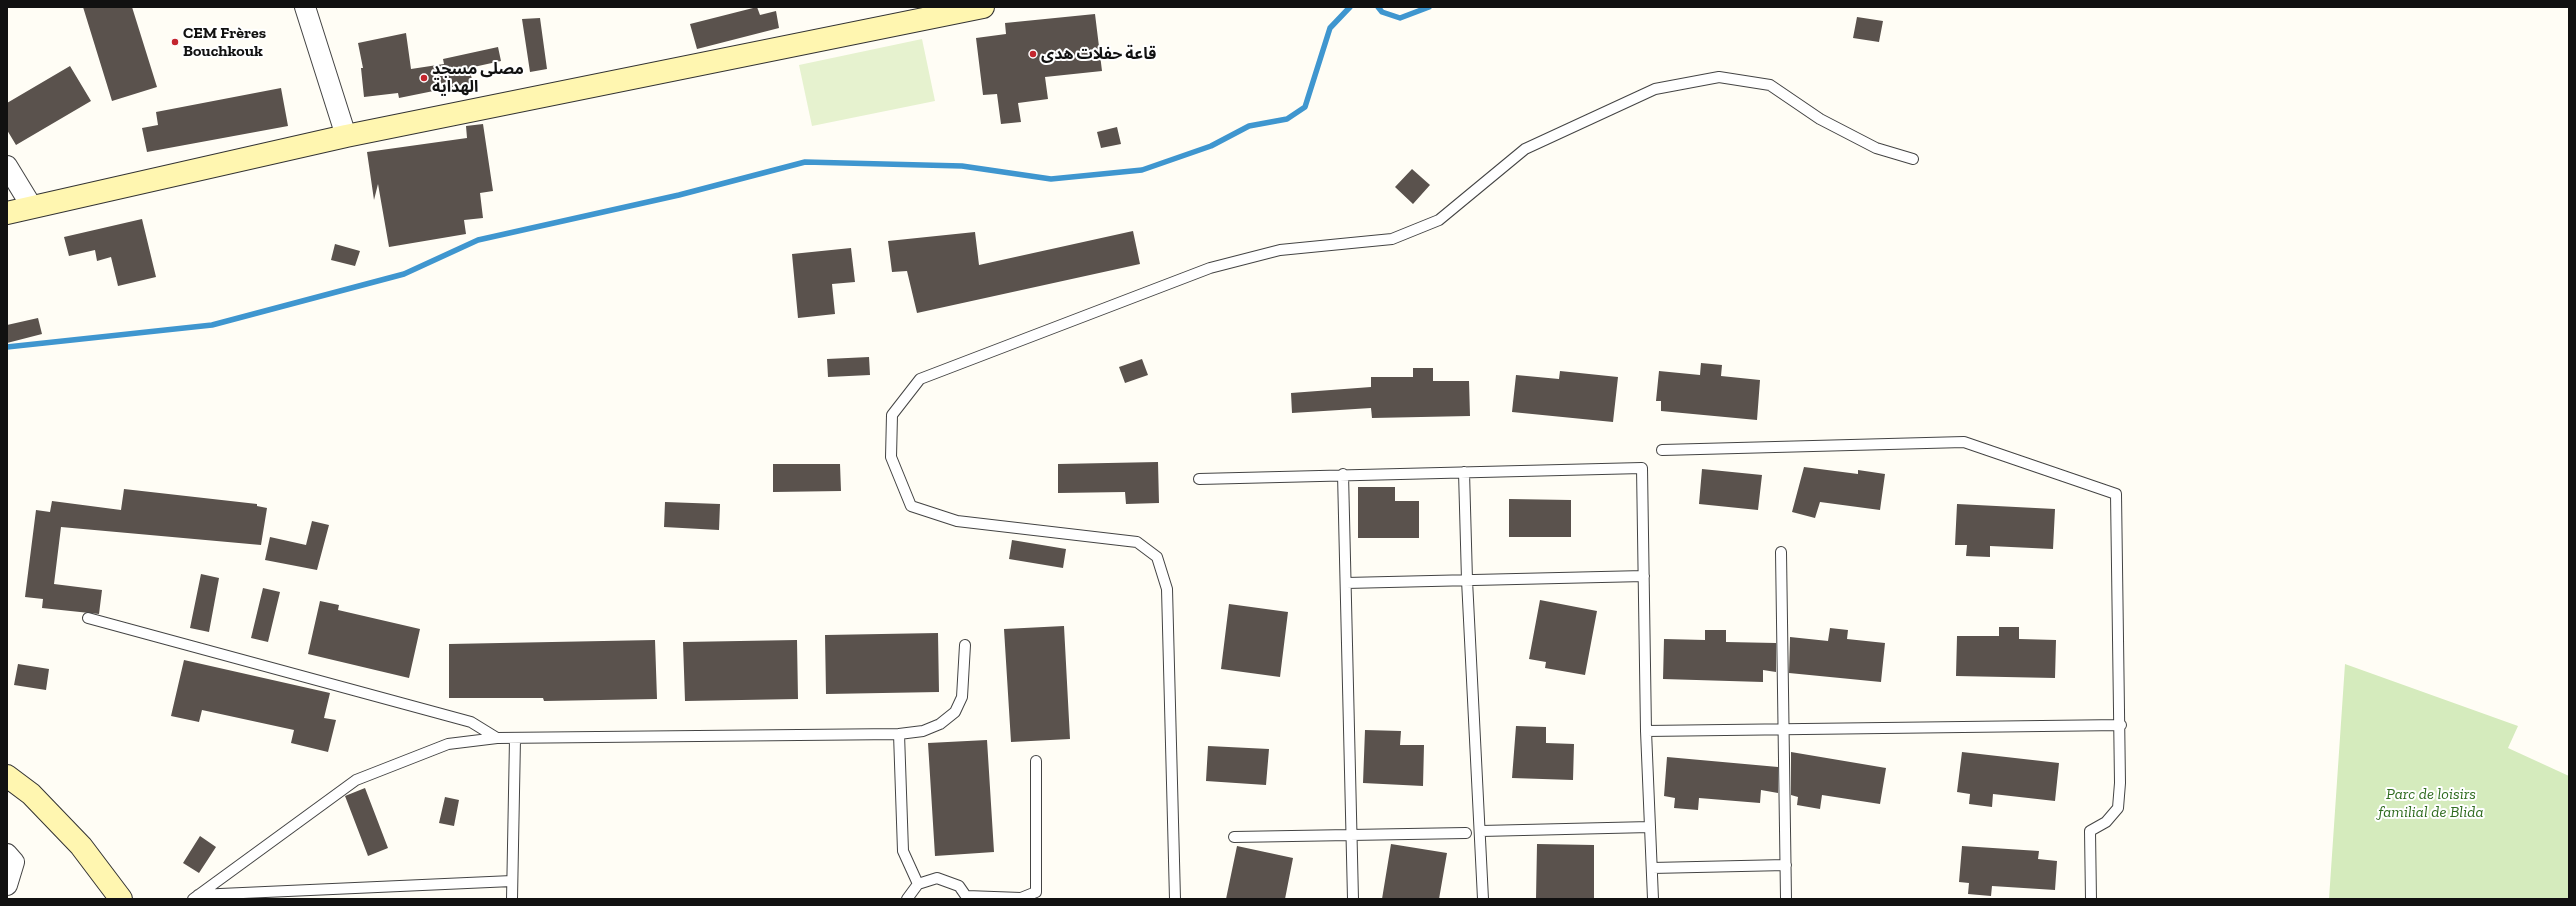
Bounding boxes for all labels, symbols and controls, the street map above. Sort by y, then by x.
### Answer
place label: CEM Frères Bouchkouk [183,23,266,61]
marker: CEM Frères Bouchkouk [170,37,180,47]
place label: قاعة حفلات هدى [1041,44,1156,64]
marker: قاعة حفلات هدى [1028,49,1038,59]
place label: مصلى مسجد الهداية [432,59,524,97]
marker: مصلى مسجد الهداية [419,73,429,83]
park label: Parc de loisirs familial de Blida [2378,784,2484,822]

